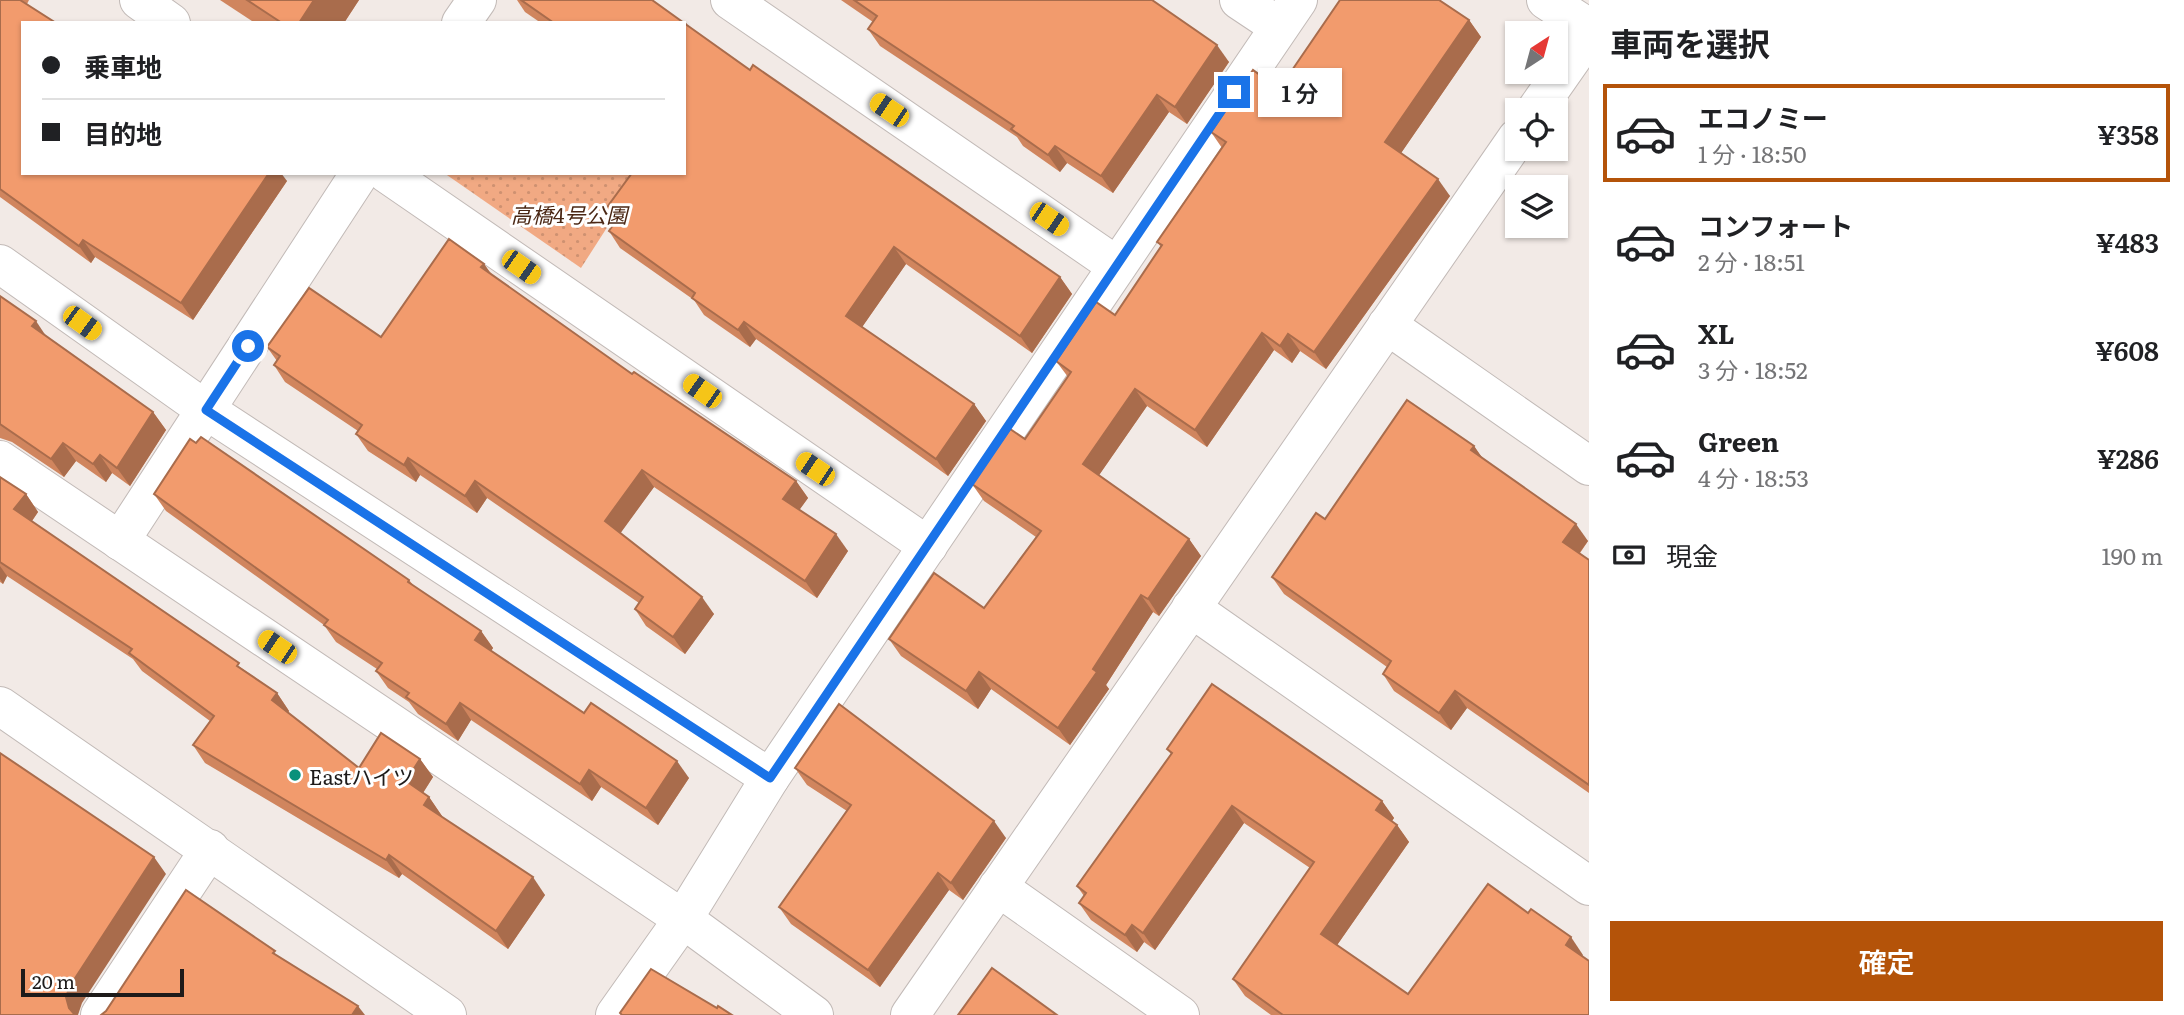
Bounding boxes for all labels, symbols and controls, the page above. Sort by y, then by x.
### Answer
text: 車両を選択 [1610,18,1770,66]
north arrow [1505,21,1568,84]
map controls [1505,21,1568,238]
text: 乗車地 [84,46,162,85]
callout: 1 分 [1258,68,1342,116]
text: 1 分 [1281,75,1319,109]
route end [1218,76,1250,108]
car [866,90,913,130]
text: エコノミー [1698,97,1828,136]
button: locate [1505,98,1568,161]
icon: car [1614,102,1677,165]
text: 目的地 [84,113,162,152]
text: ¥358 [2097,114,2159,153]
text: 1 分 · 18:50 [1698,136,1807,170]
button: layers [1505,175,1568,238]
park label: 高橋4号公園 [511,198,630,229]
car [1026,199,1073,239]
text: コンフォート [1698,205,1853,244]
icon: car [1614,210,1677,273]
text: ¥483 [2096,222,2159,261]
text: 2 分 · 18:51 [1698,244,1805,278]
car [498,246,545,288]
car [59,302,106,344]
text: XL [1698,313,1735,352]
icon: car [1614,318,1677,381]
route start [232,330,264,362]
text: ¥608 [2095,330,2159,369]
text: 3 分 · 18:52 [1698,352,1808,386]
car [679,370,726,412]
text: Green [1698,421,1779,460]
icon: car [1614,426,1677,489]
text: ¥286 [2097,438,2159,477]
car [792,449,839,489]
text: 4 分 · 18:53 [1698,460,1809,494]
text: 現金 [1666,535,1718,574]
icon: cash [1610,536,1648,574]
text: 190 m [2101,538,2163,572]
car [254,627,301,667]
place label: Eastハイツ [309,760,414,791]
marker: Eastハイツ [287,767,303,783]
button: 確定 [1610,921,2163,1001]
scale bar [21,966,184,998]
text: 20 m [32,967,75,995]

